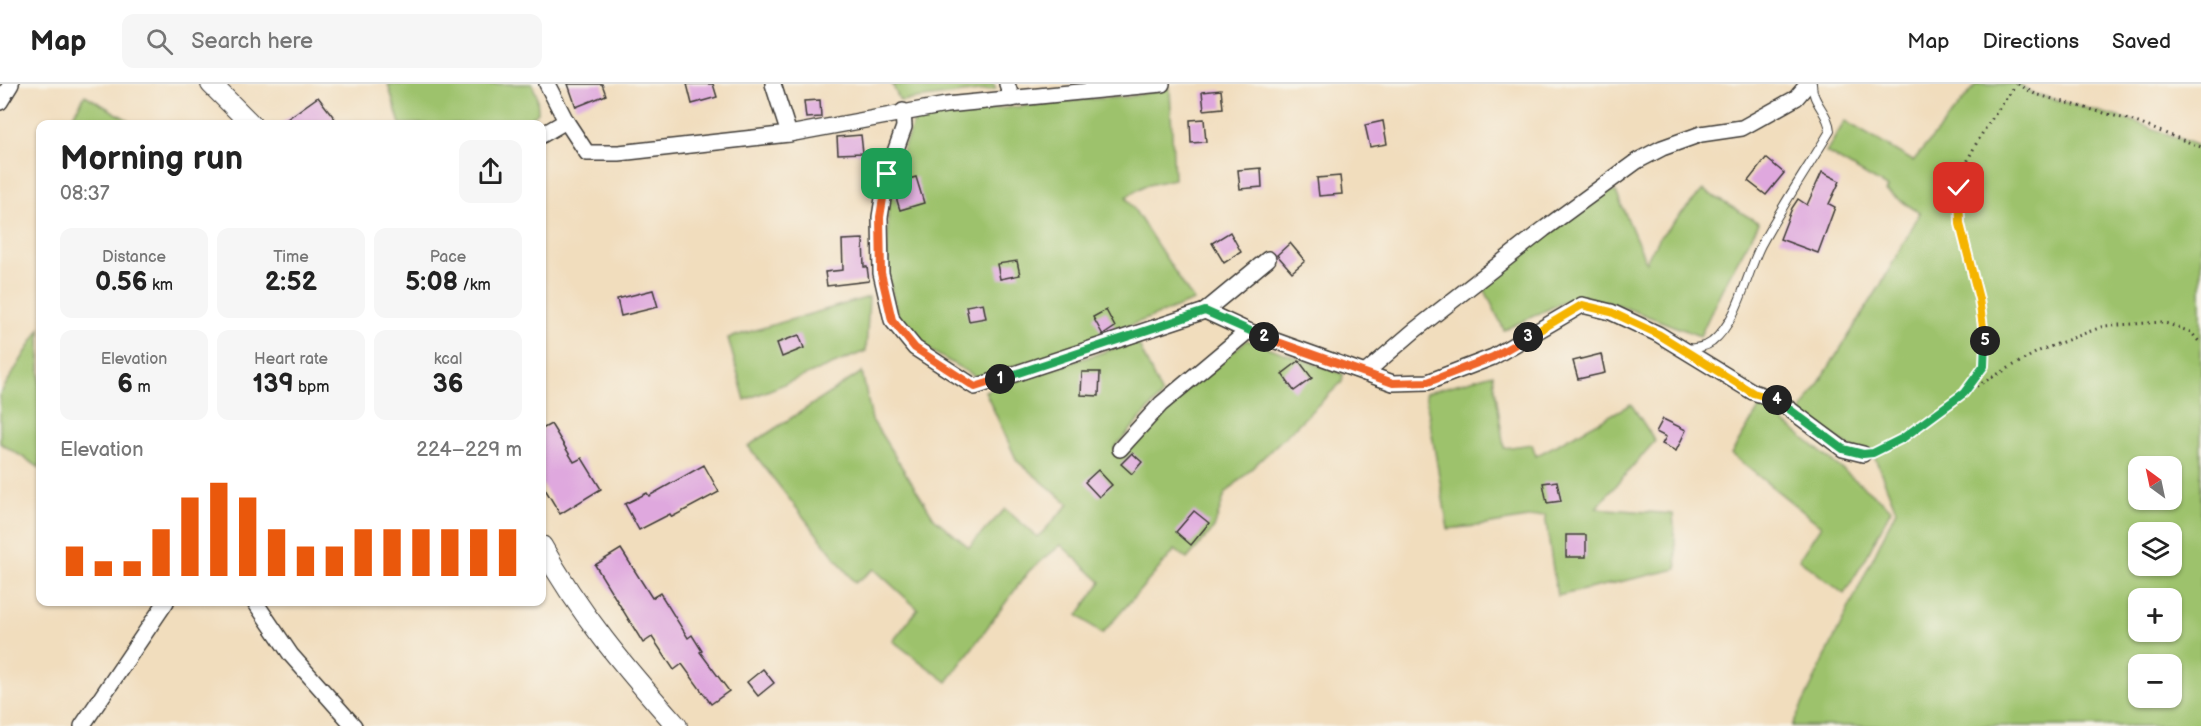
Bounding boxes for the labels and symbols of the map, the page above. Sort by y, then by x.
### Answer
pin [861,148,912,199]
pin [1933,162,1984,213]
pin: 2 [1249,322,1279,352]
pin: 3 [1513,322,1543,352]
pin: 5 [1970,326,2000,356]
pin: 1 [985,364,1015,394]
pin: 4 [1762,385,1792,415]
north arrow [2128,456,2182,510]

